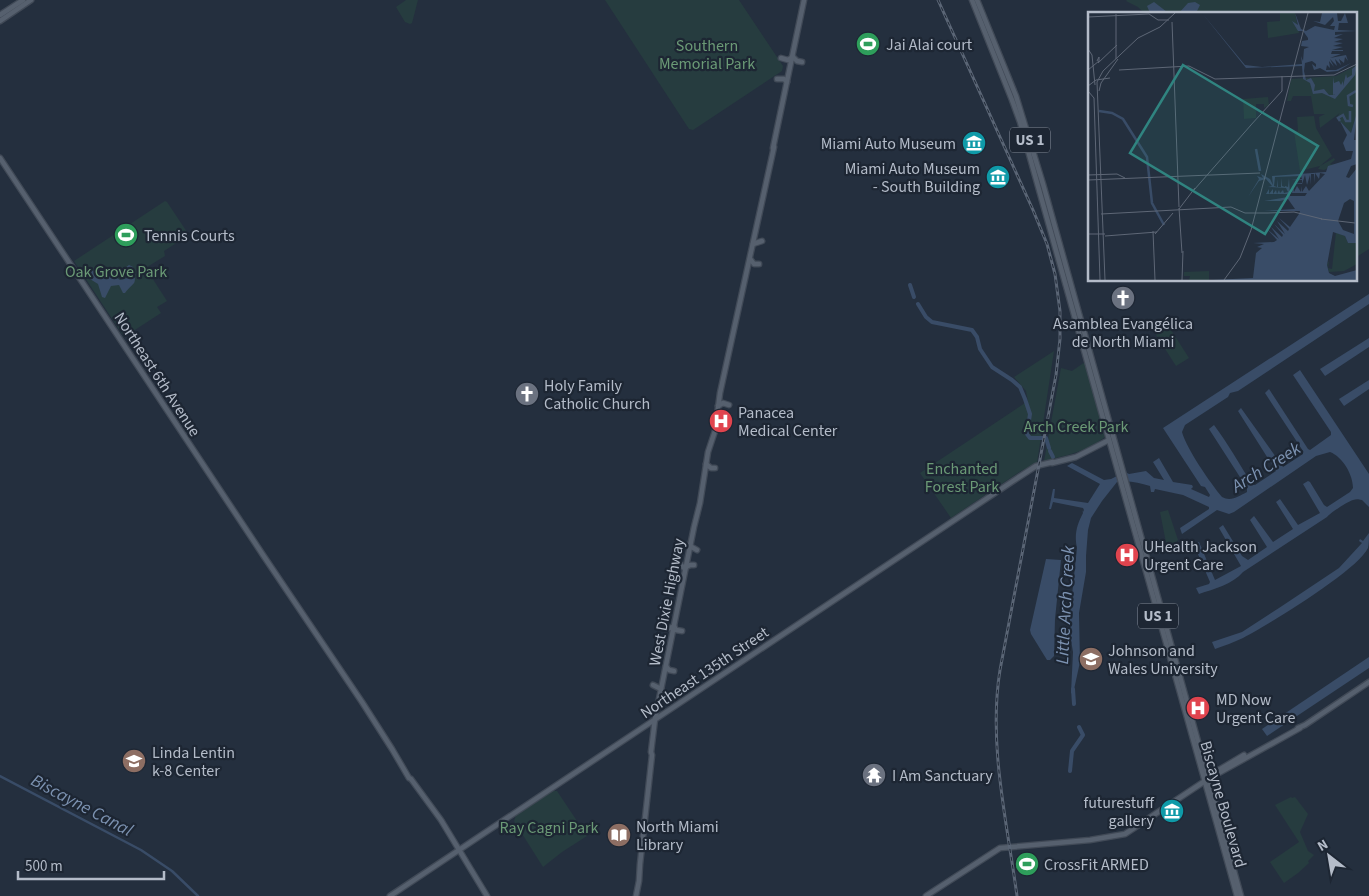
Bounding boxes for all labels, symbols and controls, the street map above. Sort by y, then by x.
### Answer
inset map [1088,12,1356,281]
sports icon: Jai Alai court [855,31,881,57]
place label: Jai Alai court [886,34,973,56]
park label: Southern Memorial Park [659,35,755,75]
road number: US 1 [1010,128,1050,152]
museum icon: Miami Auto Museum [961,130,987,156]
place label: Miami Auto Museum [821,133,956,155]
place label: Miami Auto Museum - South Building [845,158,980,198]
museum icon: Miami Auto Museum - South Building [985,164,1011,190]
sports icon: Tennis Courts [113,222,139,248]
place label: Tennis Courts [144,225,235,247]
park label: Oak Grove Park [65,261,167,283]
church icon: Asamblea Evangélica de North Miami [1110,285,1136,311]
street label: Northeast 6th Avenue [109,308,206,441]
place label: Asamblea Evangélica de North Miami [1053,313,1193,353]
place label: Holy Family Catholic Church [544,375,650,415]
church icon: Holy Family Catholic Church [514,381,540,407]
place label: Panacea Medical Center [738,402,838,442]
hospital icon: Panacea Medical Center [708,408,734,434]
park label: Arch Creek Park [1024,416,1128,438]
water label: Arch Creek [1226,436,1306,499]
park label: Enchanted Forest Park [925,458,999,498]
street label: West Dixie Highway [644,536,690,668]
place label: UHealth Jackson Urgent Care [1144,536,1257,576]
hospital icon: UHealth Jackson Urgent Care [1114,542,1140,568]
water label: Little Arch Creek [1050,545,1081,665]
road number: US 1 [1138,604,1178,628]
street label: Northeast 135th Street [636,621,774,724]
place label: Johnson and Wales University [1108,640,1218,680]
school or university icon: Johnson and Wales University [1078,646,1104,672]
place label: MD Now Urgent Care [1216,689,1295,729]
hospital icon: MD Now Urgent Care [1185,695,1211,721]
street label: Biscayne Boulevard [1194,738,1252,870]
place label: Linda Lentin k-8 Center [152,742,235,782]
school or university icon: Linda Lentin k-8 Center [121,748,147,774]
temple icon: I Am Sanctuary [861,762,887,788]
place label: I Am Sanctuary [892,765,993,787]
water label: Biscayne Canal [27,768,137,843]
place label: futurestuff gallery [1083,792,1155,832]
museum icon: futurestuff gallery [1159,798,1185,824]
place label: North Miami Library [636,816,719,856]
park label: Ray Cagni Park [500,817,599,839]
library icon: North Miami Library [606,822,632,848]
north arrow [1304,831,1354,881]
text: N [1314,835,1332,857]
scale bar [18,848,164,880]
sports icon: CrossFit ARMED [1014,851,1040,877]
place label: CrossFit ARMED [1044,854,1149,876]
text: 500 m [25,856,63,877]

